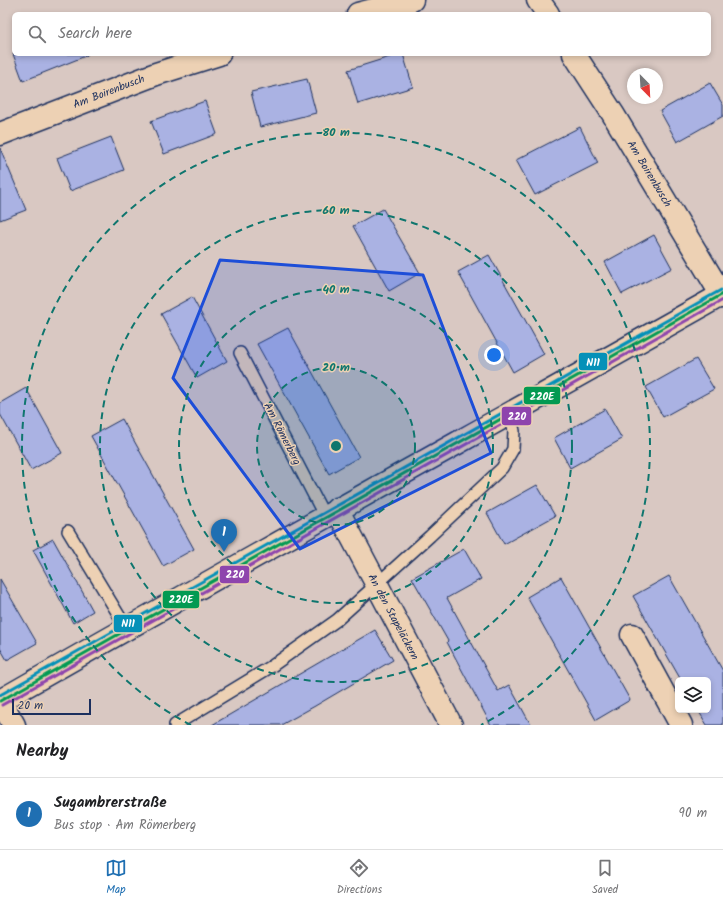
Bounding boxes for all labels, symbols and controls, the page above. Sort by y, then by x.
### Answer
search box [12,12,711,56]
text: Search here [58,22,132,46]
icon: search [26,23,48,45]
north arrow [627,68,663,104]
street label: Am Boirenbusch [71,70,148,114]
text: 80 m [322,123,350,142]
street label: Am Boirenbusch [622,137,676,211]
text: 60 m [322,201,350,220]
text: 40 m [322,280,350,299]
your location [484,345,504,365]
line badge: N11 [578,352,608,371]
text: N11 [586,354,600,372]
text: 20 m [322,358,350,377]
line badge: 220E [523,386,561,405]
text: 220E [530,388,555,406]
street label: Am Römerberg [258,400,306,468]
line badge: 220 [501,406,532,426]
text: 220 [508,408,527,426]
centre of rings [329,439,343,453]
pin: 1 [211,519,237,552]
line badge: 220 [219,565,250,584]
text: 220 [226,566,245,584]
street label: An den Stapeläckern [363,571,423,664]
line badge: 220E [162,590,200,609]
text: 220E [169,591,194,609]
line badge: N11 [113,614,143,633]
text: N11 [121,615,135,633]
map controls [675,677,711,713]
button: layers [675,677,711,713]
scale bar [12,697,91,716]
text: 20 m [18,697,43,715]
text: Nearby [16,738,68,765]
text: Sugambrerstraße [54,791,167,815]
text: 1 [27,803,31,824]
text: 90 m [679,803,707,824]
text: Bus stop · Am Römerberg [54,815,196,836]
tab: Map [105,857,127,899]
tab: Directions [337,857,382,899]
tab: Saved [592,857,618,899]

